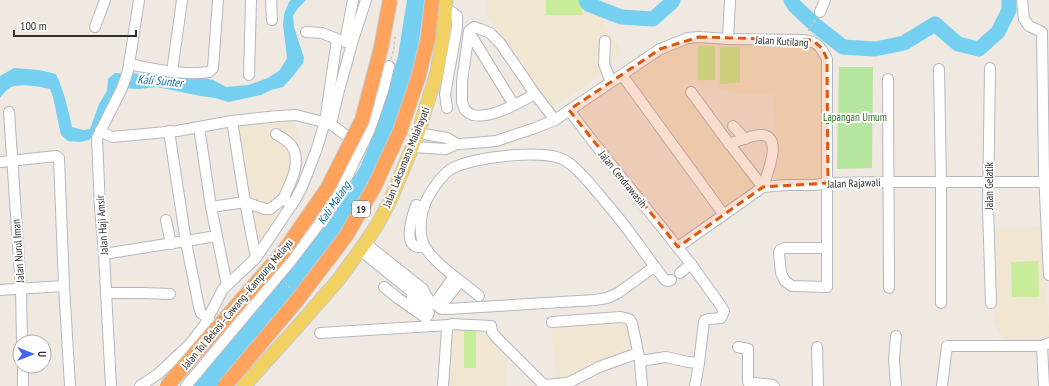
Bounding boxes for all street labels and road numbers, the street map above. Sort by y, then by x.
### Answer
street label: Jalan Kutilang [754,33,809,49]
street label: Jalan Laksamana Malahayati [379,105,433,210]
street label: Jalan Cendrawasih [595,147,650,210]
street label: Jalan Gelatik [982,161,996,211]
street label: Jalan Rajawali [826,175,881,191]
street label: Jalan Haji Amsir [93,195,111,256]
road number: 19 [352,201,370,217]
street label: Jalan Nurul Iman [9,219,27,284]
street label: Jalan Tol Bekasi–Cawang–Kampung Melayu [178,236,296,373]

